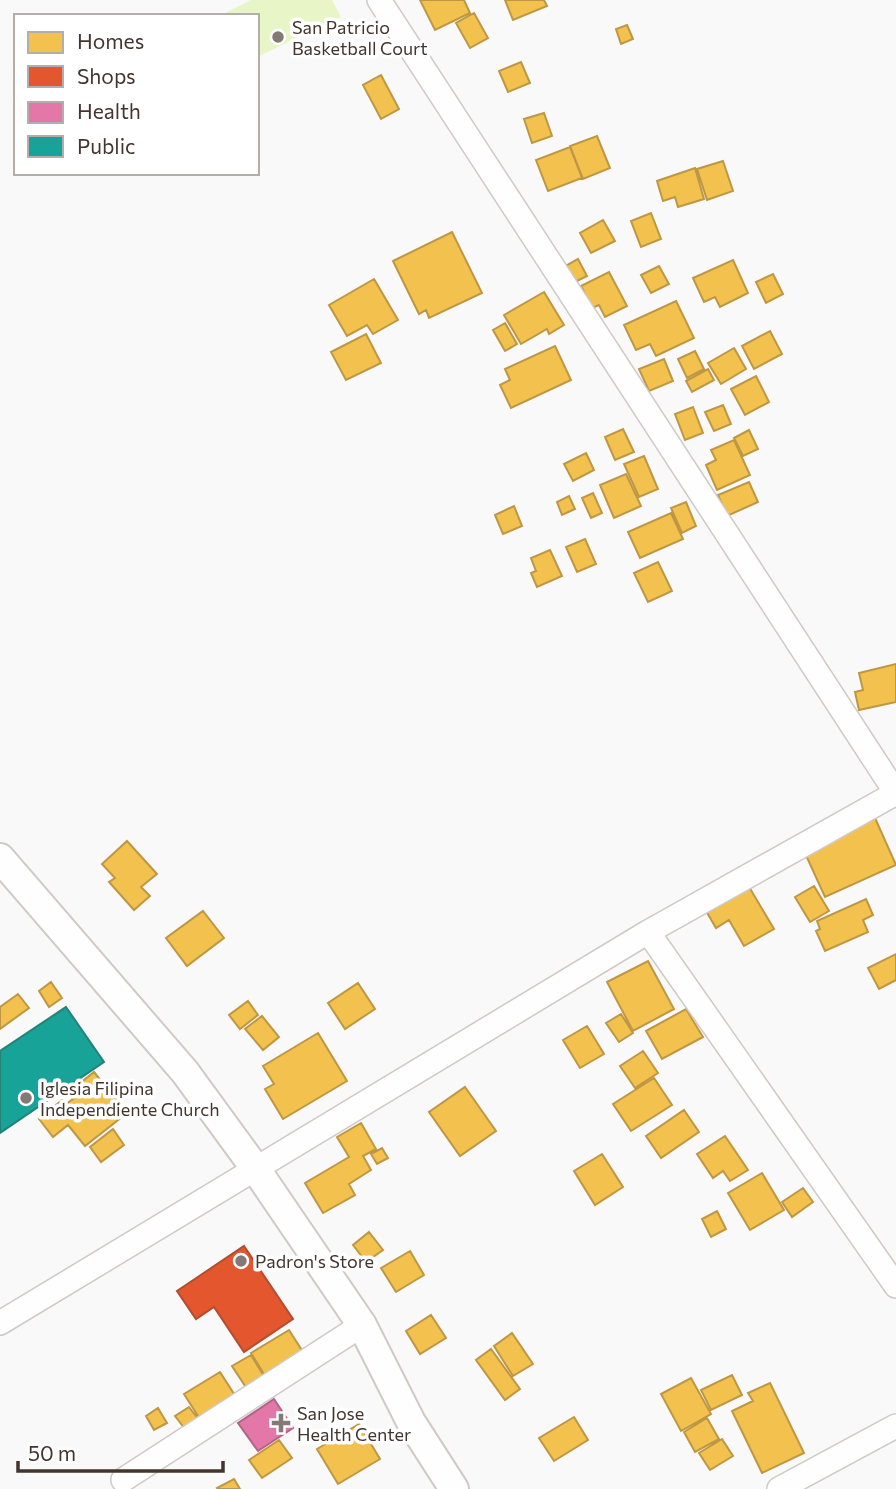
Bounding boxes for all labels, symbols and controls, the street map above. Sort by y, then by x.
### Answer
legend [14,14,259,175]
place label: San Patricio Basketball Court [292,16,428,59]
text: Homes [77,28,144,53]
marker: San Patricio Basketball Court [270,29,286,45]
text: Shops [77,63,136,88]
text: Health [77,98,141,123]
text: Public [77,133,135,158]
place label: Iglesia Filipina Independiente Church [40,1077,220,1120]
marker: Iglesia Filipina Independiente Church [18,1090,34,1106]
place label: Padron's Store [255,1250,374,1272]
marker: Padron's Store [233,1253,249,1269]
place label: San Jose Health Center [297,1402,411,1445]
marker: San Jose Health Center [271,1413,291,1433]
scale bar [18,1430,222,1474]
text: 50 m [28,1440,76,1465]

